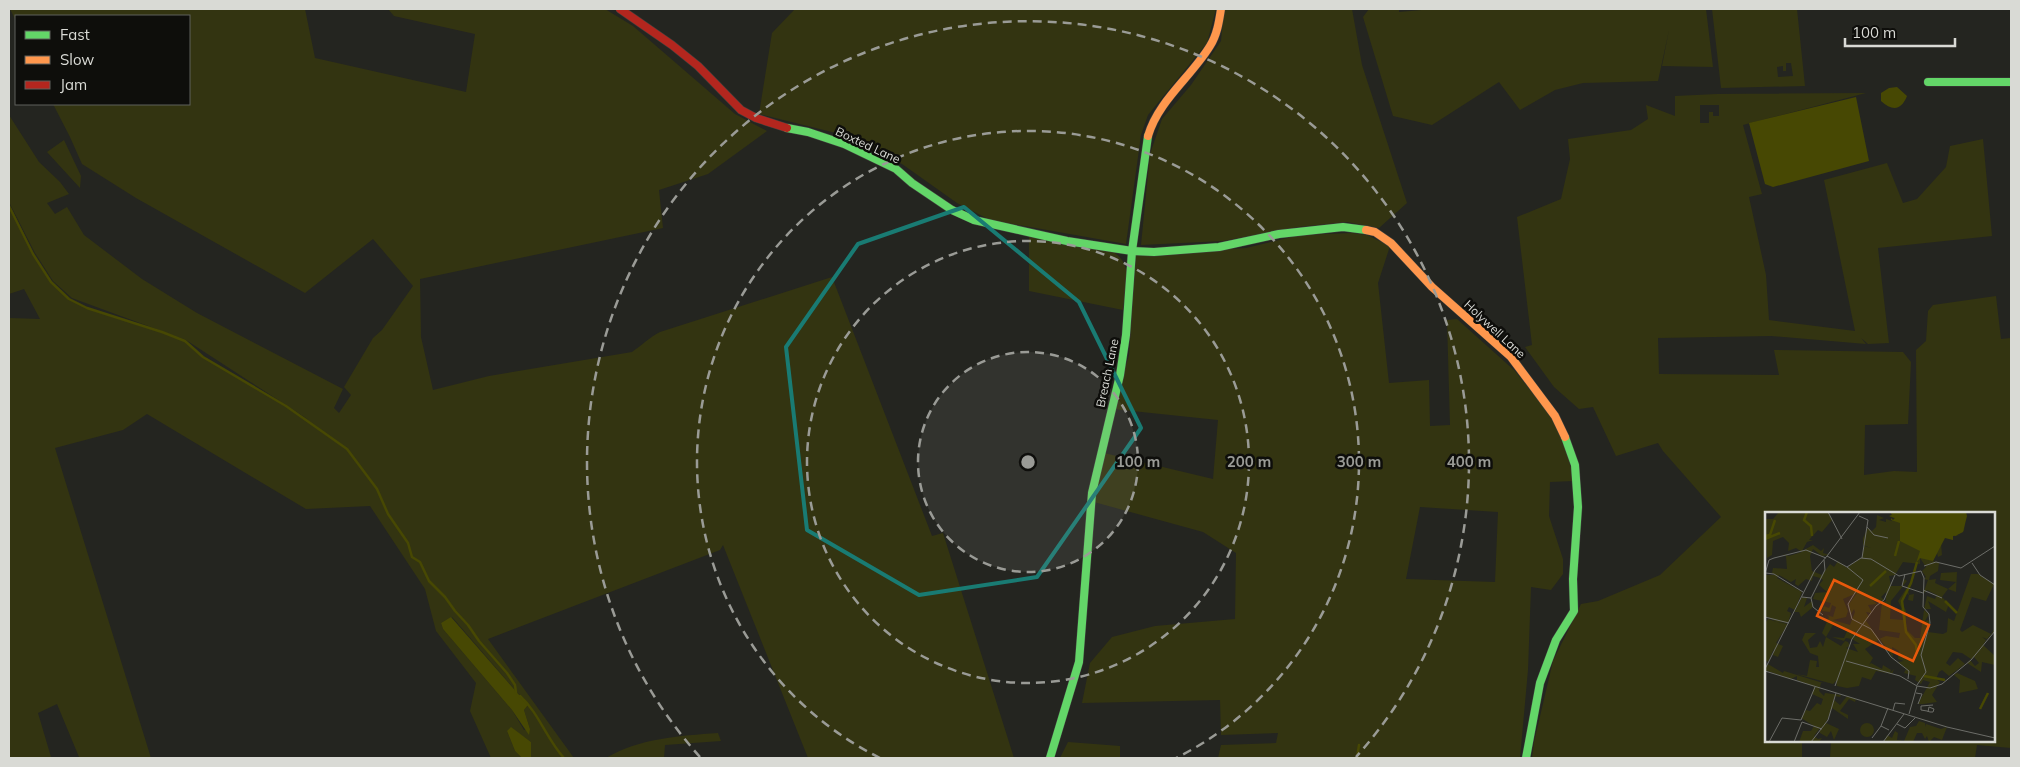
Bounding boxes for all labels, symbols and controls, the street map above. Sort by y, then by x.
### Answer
legend [15,15,190,105]
scale bar [1845,15,1955,47]
text: 100 m [1852,23,1896,42]
text: Fast [60,25,90,44]
text: Slow [60,50,94,69]
text: Jam [60,75,87,94]
street label: Boxted Lane [833,123,903,167]
street label: Holywell Lane [1461,297,1529,361]
street label: Breach Lane [1092,337,1122,409]
text: 100 m [1116,452,1160,471]
text: 200 m [1227,452,1271,471]
text: 300 m [1337,452,1381,471]
text: 400 m [1447,452,1491,471]
centre of rings [1019,453,1037,471]
inset map [1765,512,1995,742]

